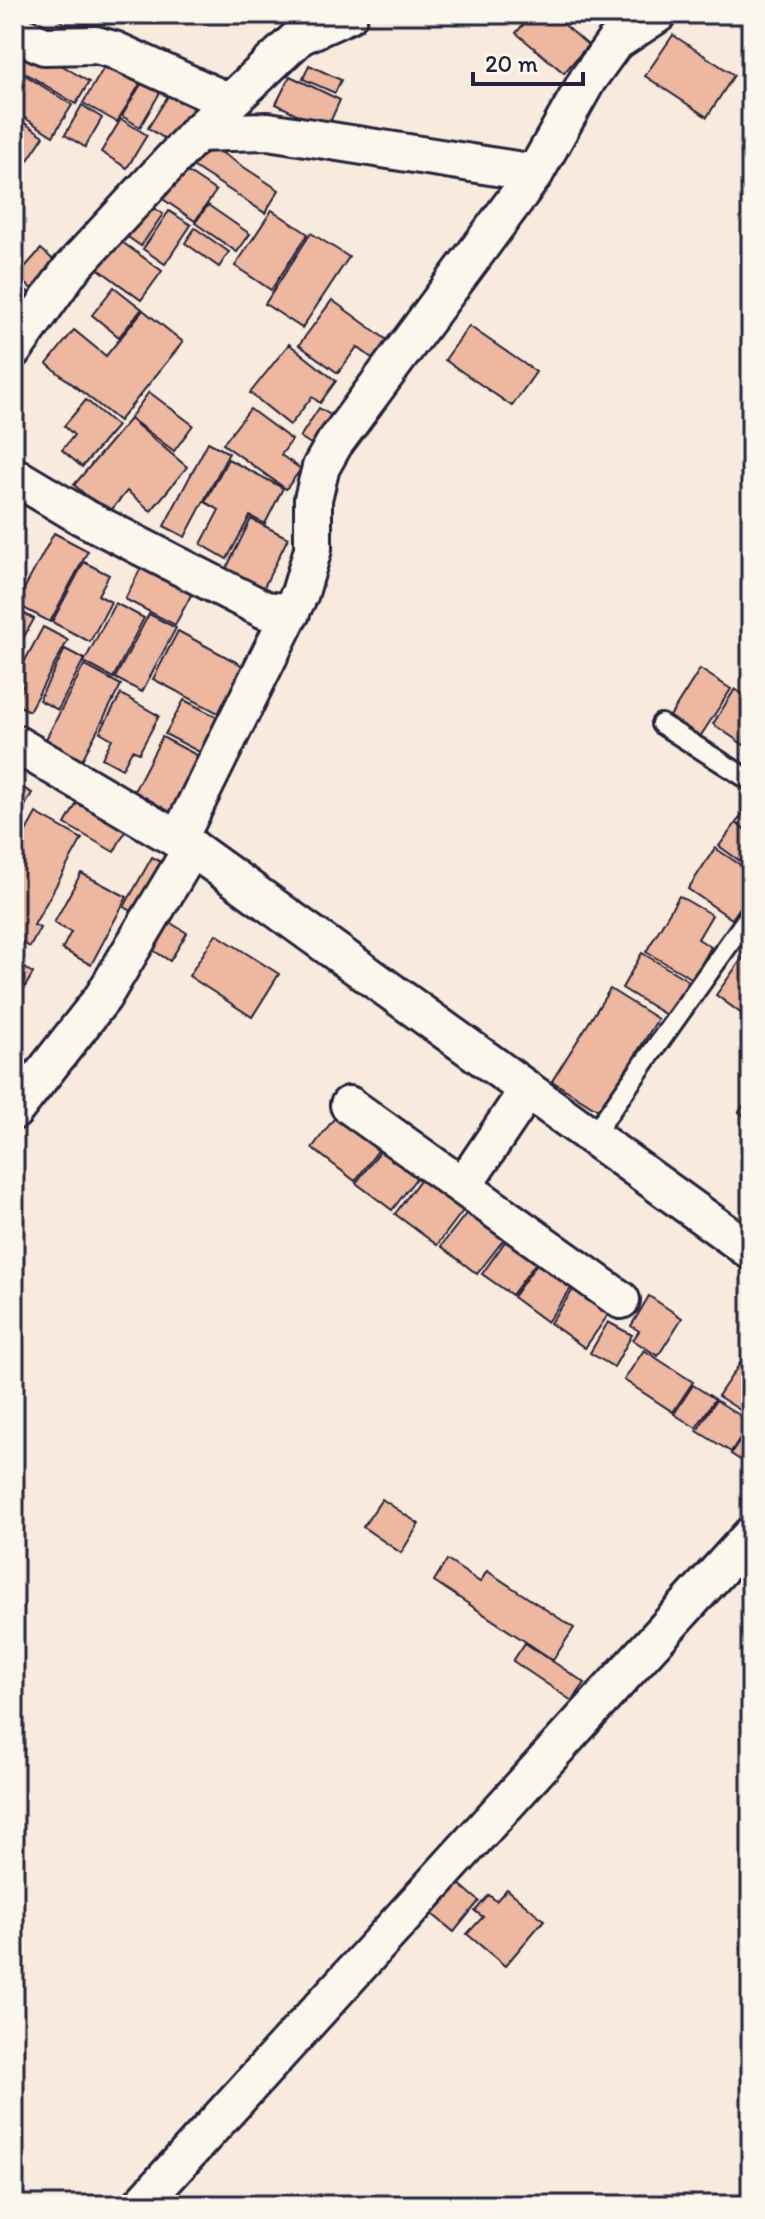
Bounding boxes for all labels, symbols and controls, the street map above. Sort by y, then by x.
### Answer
scale bar [473,36,583,86]
text: 20 m [485,49,538,78]

